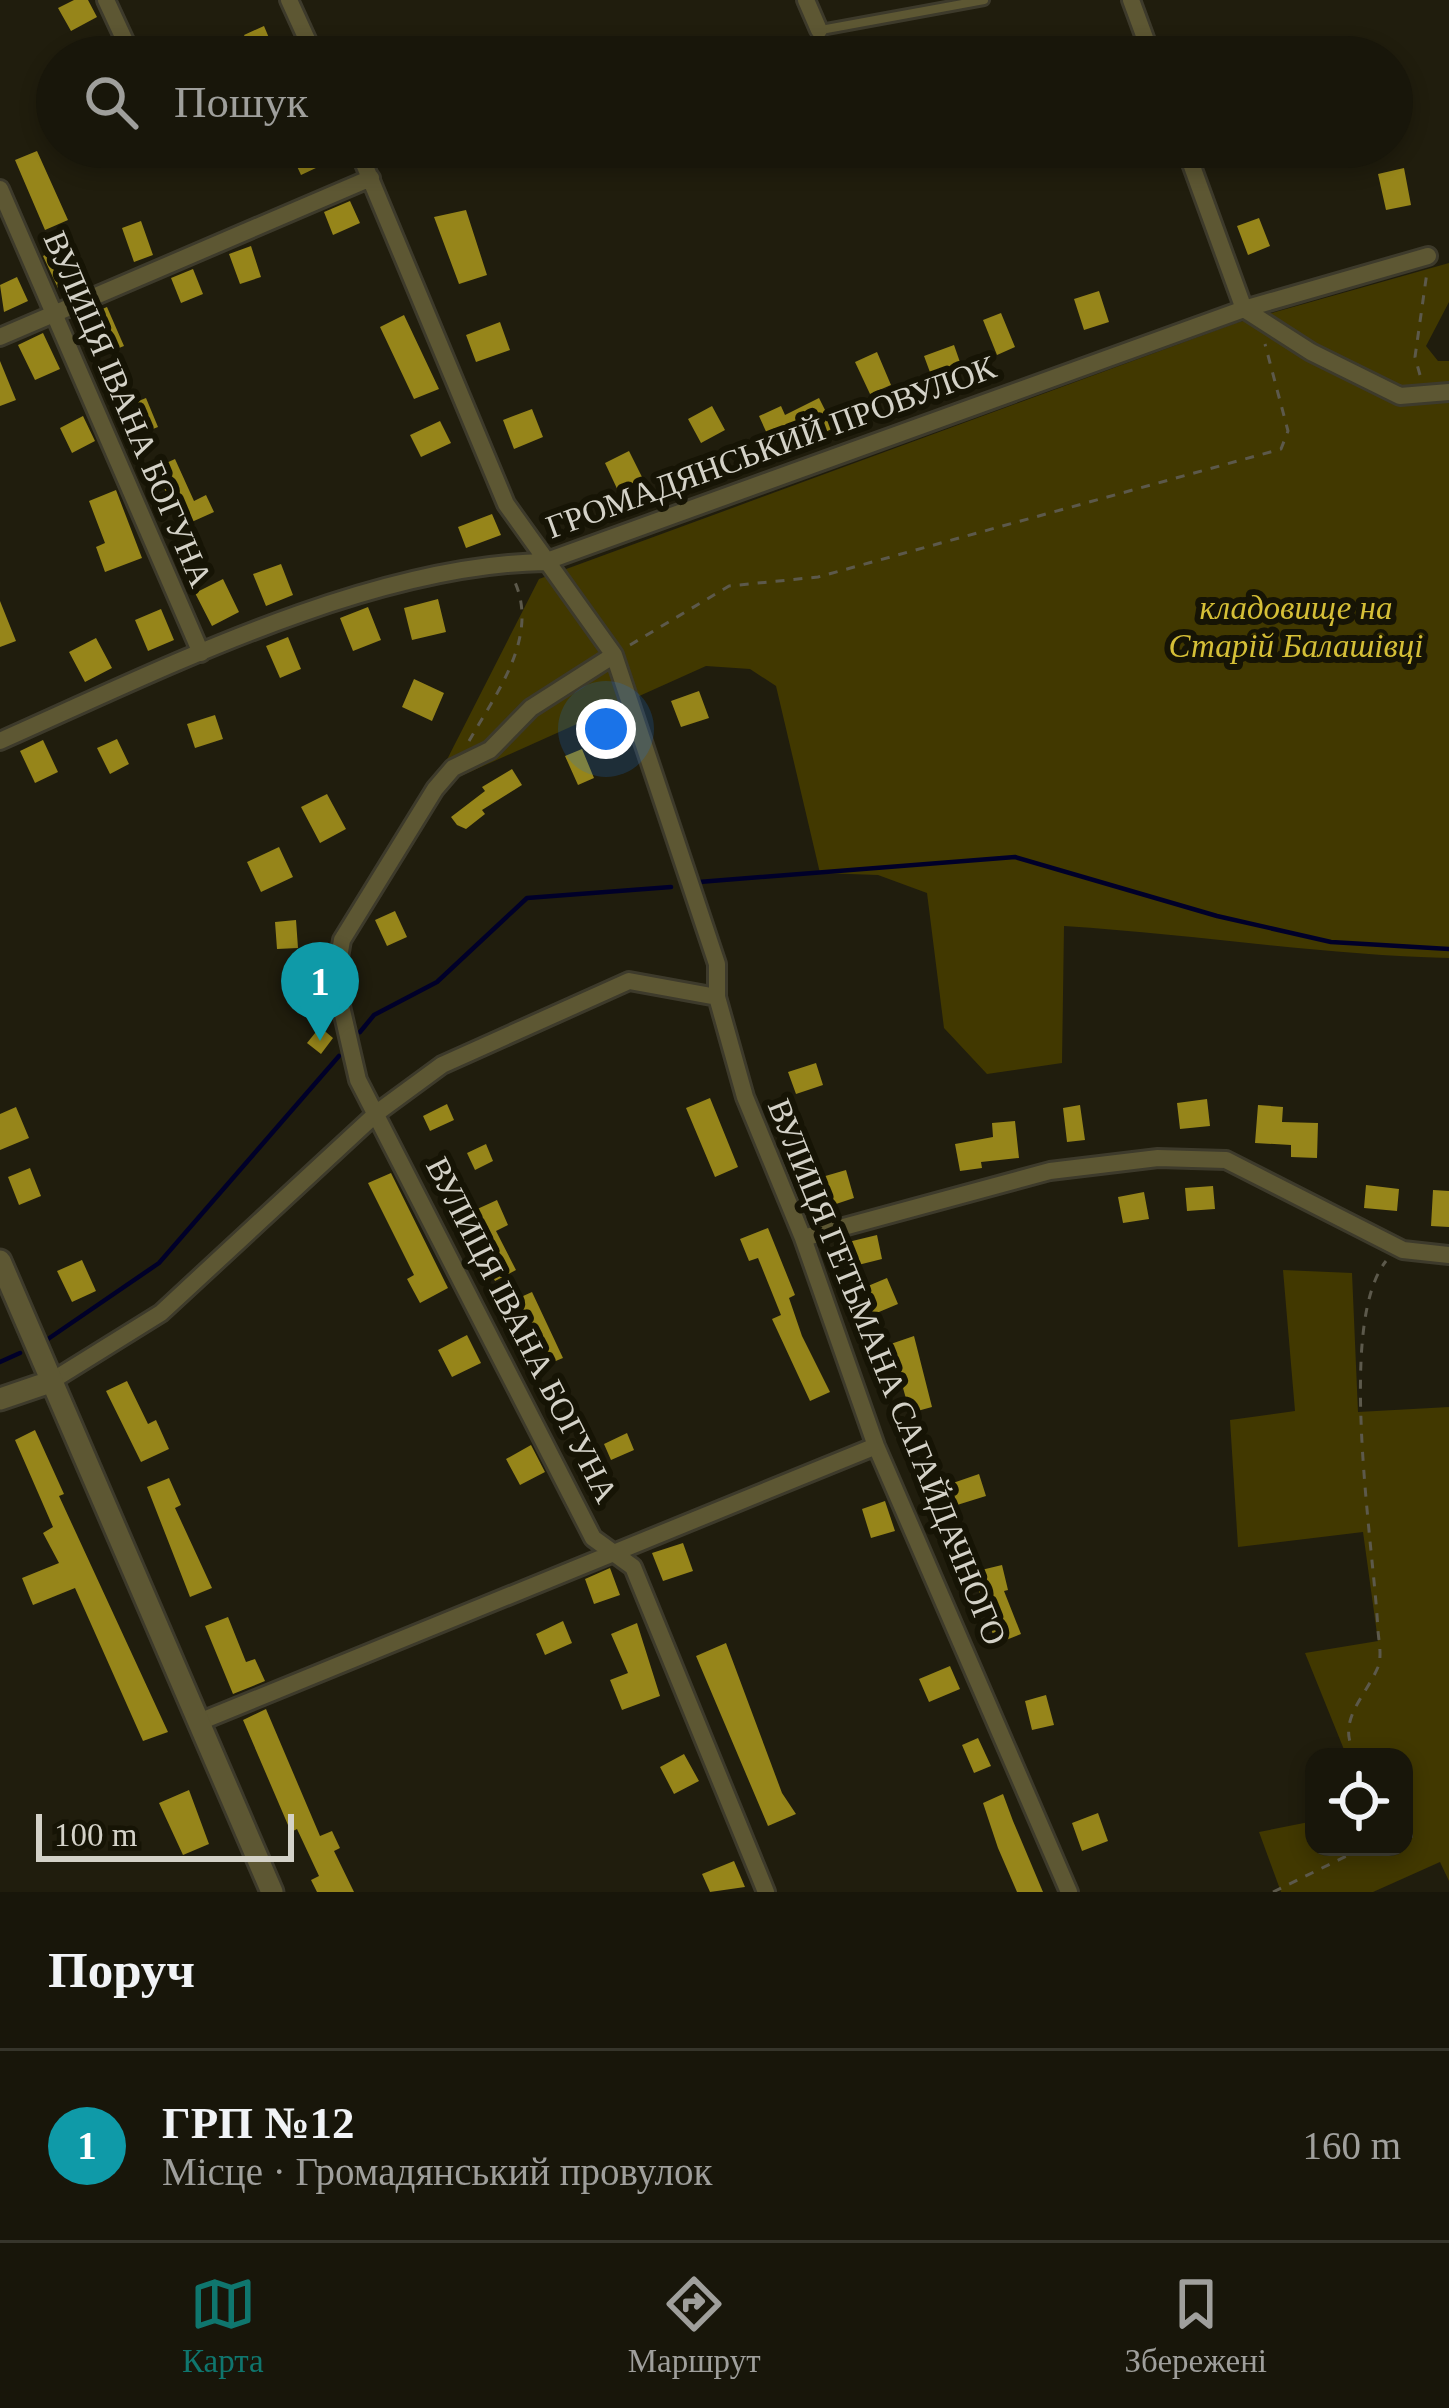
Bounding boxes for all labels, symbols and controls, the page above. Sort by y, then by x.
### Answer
search box [36,36,1413,168]
icon: search [78,69,144,135]
text: Пошук [174,77,308,127]
street label: ВУЛИЦЯ ІВАНА БОГУНА [37,226,219,592]
street label: ГРОМАДЯНСЬКИЙ ПРОВУЛОК [541,348,1002,545]
park label: кладовище на Старій Балашівці [1169,590,1423,664]
your location [576,699,636,759]
pin: 1 [281,942,359,1041]
street label: ВУЛИЦЯ ГЕТЬМАНА САГАЙДАЧНОГО [761,1094,1013,1650]
street label: ВУЛИЦЯ ІВАНА БОГУНА [419,1151,625,1509]
map controls [1305,1748,1413,1856]
button: locate [1305,1748,1413,1856]
scale bar [36,1808,294,1861]
text: 100 m [54,1817,137,1853]
text: Поруч [48,1942,195,1998]
text: ГРП №12 [162,2098,355,2148]
text: 1 [77,2124,97,2167]
text: 160 m [1302,2124,1401,2167]
text: Місце · Громадянський провулок [162,2150,712,2193]
tab: Карта [182,2271,264,2380]
tab: Маршрут [628,2271,761,2380]
tab: Збережені [1125,2271,1267,2380]

